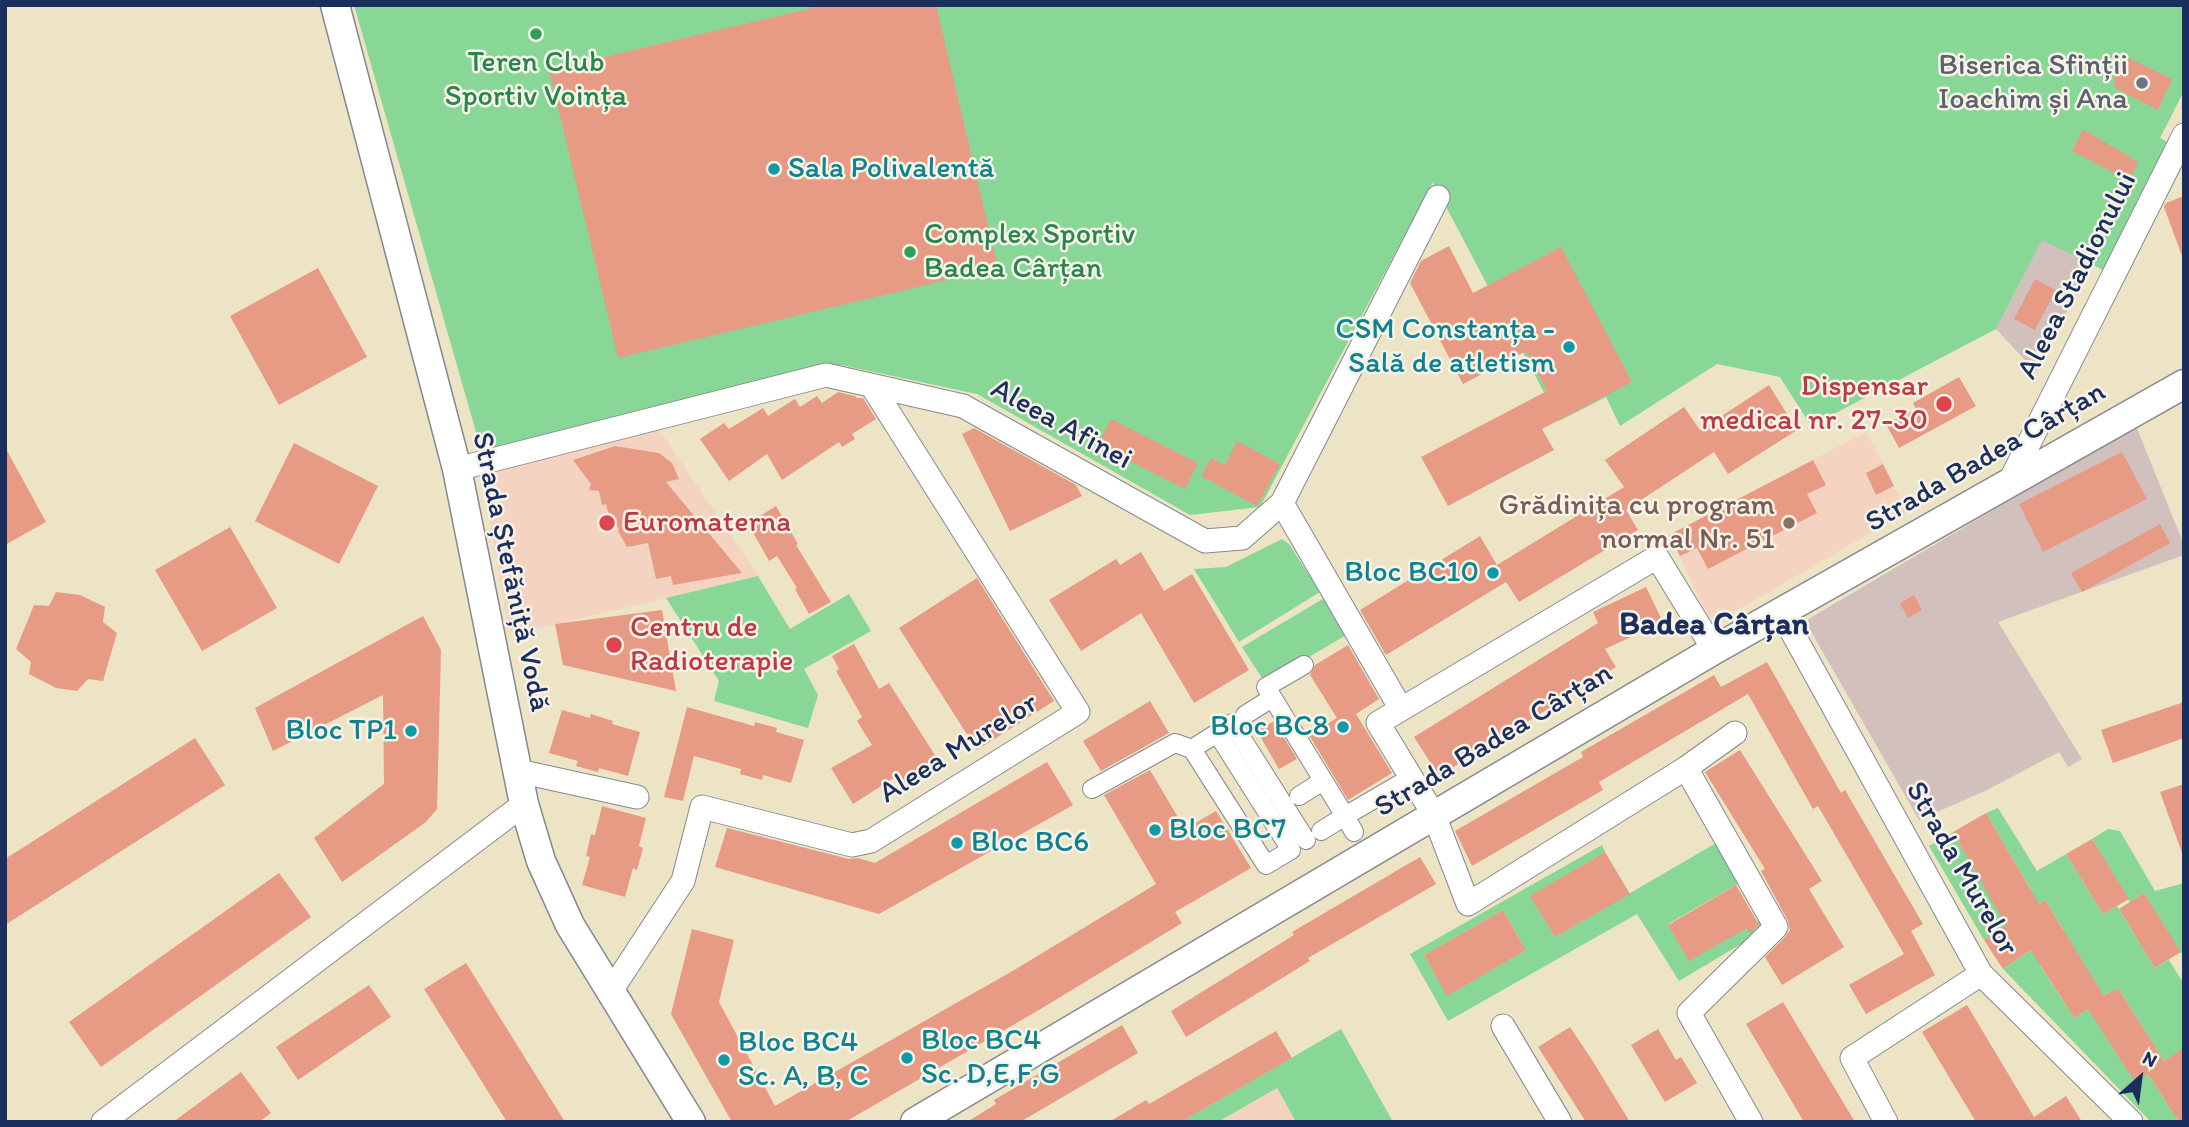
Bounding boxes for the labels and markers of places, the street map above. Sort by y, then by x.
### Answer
marker: Teren Club Sportiv Voința [528,26,544,42]
place label: Teren Club Sportiv Voința [445,45,627,116]
place label: Biserica Sfinții Ioachim și Ana [1938,48,2128,118]
marker: Biserica Sfinții Ioachim și Ana [2134,75,2150,91]
place label: Sala Polivalentă [788,151,994,187]
marker: Sala Polivalentă [766,161,782,177]
place label: Complex Sportiv Badea Cârțan [924,217,1135,288]
marker: Complex Sportiv Badea Cârțan [902,244,918,260]
place label: CSM Constanța - Sală de atletism [1335,312,1555,382]
marker: CSM Constanța - Sală de atletism [1561,339,1577,355]
place label: Dispensar medical nr. 27-30 [1700,369,1928,440]
marker: Dispensar medical nr. 27-30 [1934,394,1954,414]
place label: Grădinița cu program normal Nr. 51 [1499,488,1775,558]
place label: Euromaterna [623,505,791,541]
marker: Euromaterna [597,513,617,533]
marker: Grădinița cu program normal Nr. 51 [1781,515,1797,531]
place label: Bloc BC10 [1344,555,1479,591]
marker: Bloc BC10 [1485,565,1501,581]
place label: Centru de Radioterapie [630,610,793,680]
marker: Centru de Radioterapie [604,635,624,655]
place label: Bloc BC8 [1210,709,1329,745]
place label: Bloc TP1 [285,713,397,749]
marker: Bloc BC8 [1335,719,1351,735]
marker: Bloc TP1 [403,723,419,739]
place label: Bloc BC7 [1169,812,1286,848]
marker: Bloc BC7 [1147,822,1163,838]
place label: Bloc BC6 [971,825,1089,861]
marker: Bloc BC6 [949,835,965,851]
place label: Bloc BC4 Sc. D,E,F,G [921,1023,1060,1094]
place label: Bloc BC4 Sc. A, B, C [738,1025,869,1096]
marker: Bloc BC4 Sc. D,E,F,G [899,1050,915,1066]
marker: Bloc BC4 Sc. A, B, C [716,1052,732,1068]

